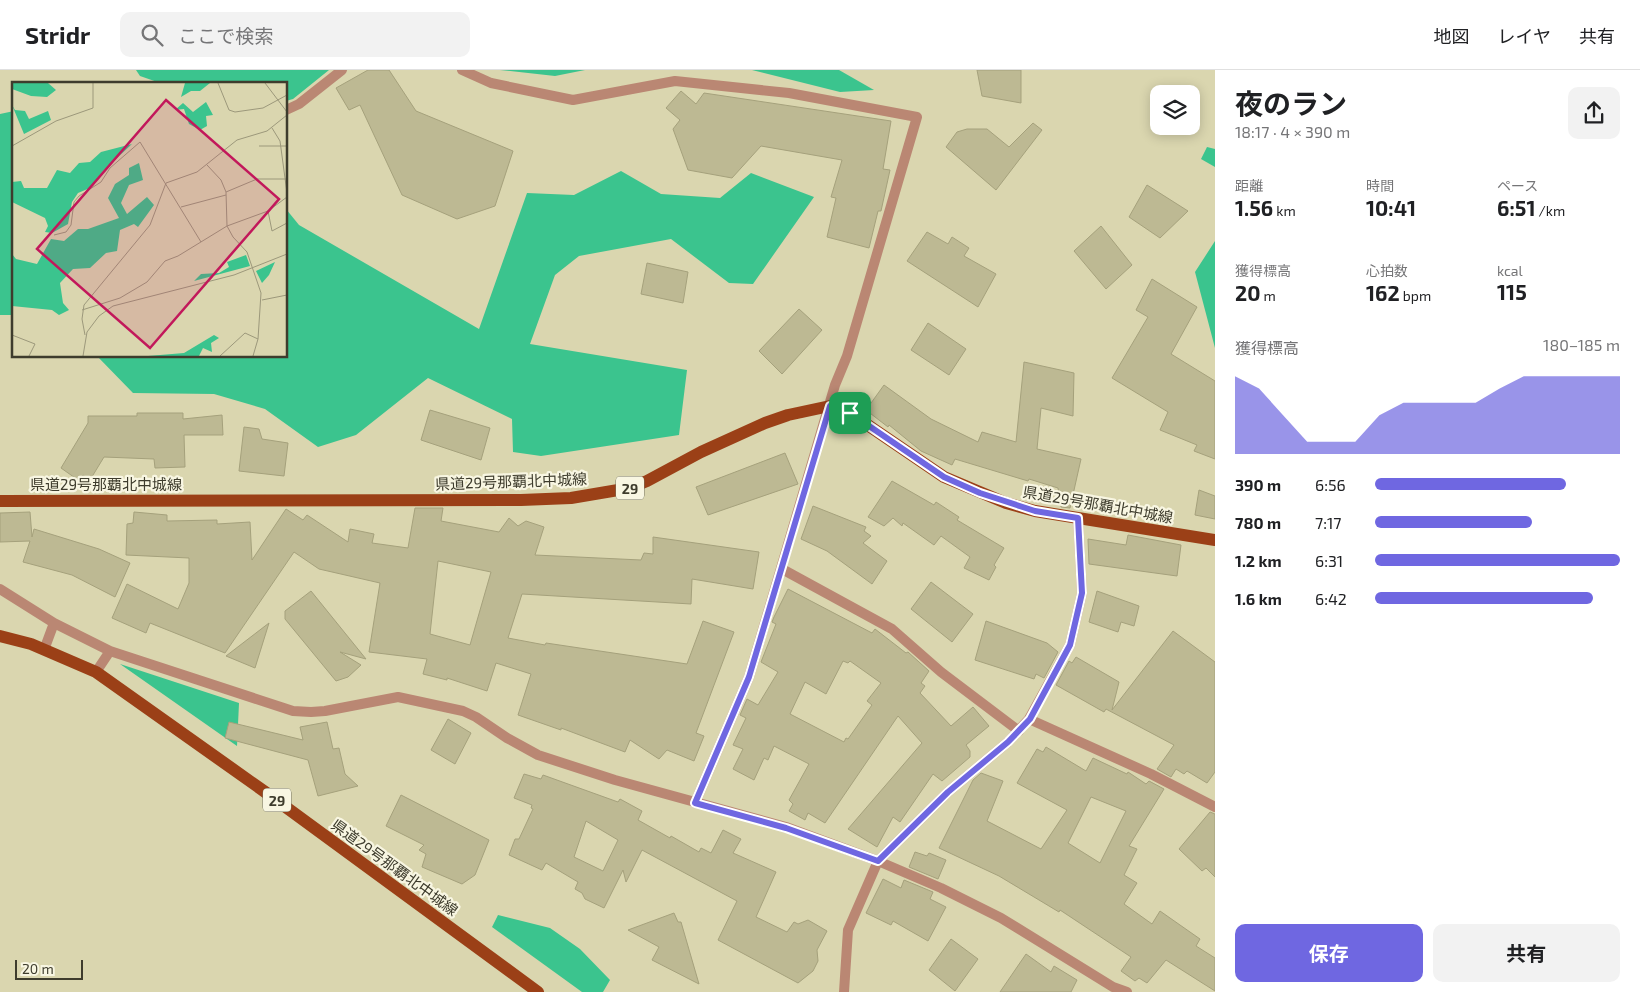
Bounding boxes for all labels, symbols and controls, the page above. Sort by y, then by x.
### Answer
search box [120,12,470,57]
text: Stridr [25,20,90,49]
icon: search [138,21,166,49]
text: ここで検索 [178,24,273,47]
text: 地図 [1434,25,1470,47]
text: レイヤ [1498,25,1551,47]
text: 共有 [1579,25,1615,47]
inset map [12,82,288,358]
map controls [1150,85,1200,135]
button: layers [1150,85,1200,135]
text: 夜のラン [1235,86,1347,120]
button: share [1568,87,1620,139]
text: 18:17 · 4 × 390 m [1235,122,1350,141]
text: 距離 [1235,177,1263,194]
text: 時間 [1366,177,1394,194]
text: ペース [1497,177,1538,194]
text: 1.56 [1235,195,1273,220]
text: 10:41 [1366,195,1416,220]
text: 6:51 [1497,195,1535,220]
text: km [1273,202,1296,219]
text: /km [1535,202,1565,219]
text: 獲得標高 [1235,262,1291,279]
text: 心拍数 [1366,262,1408,279]
text: kcal [1497,262,1523,279]
text: 115 [1497,279,1527,304]
text: 20 [1235,280,1260,305]
text: 162 [1366,280,1400,305]
text: m [1260,287,1276,304]
text: bpm [1400,287,1431,304]
text: 180–185 m [1543,335,1620,354]
text: 獲得標高 [1235,338,1299,357]
pin [829,392,871,434]
icon: arrive [836,399,864,427]
street label: 県道29号那覇北中城線 [435,469,587,493]
street label: 県道29号那覇北中城線 [30,475,182,493]
text: 390 m [1235,475,1281,494]
text: 6:56 [1315,475,1346,494]
road number: 29 [616,476,644,499]
street label: 県道29号那覇北中城線 [1022,482,1174,526]
text: 780 m [1235,513,1281,532]
text: 7:17 [1315,513,1342,532]
text: 1.2 km [1235,551,1282,570]
text: 6:31 [1315,551,1343,570]
text: 1.6 km [1235,589,1282,608]
text: 6:42 [1315,589,1347,608]
road number: 29 [263,788,291,812]
street label: 県道29号那覇北中城線 [328,815,462,919]
button: 保存 [1235,924,1423,982]
button: 共有 [1433,924,1620,982]
scale bar [15,957,82,980]
text: 20 m [22,960,54,977]

